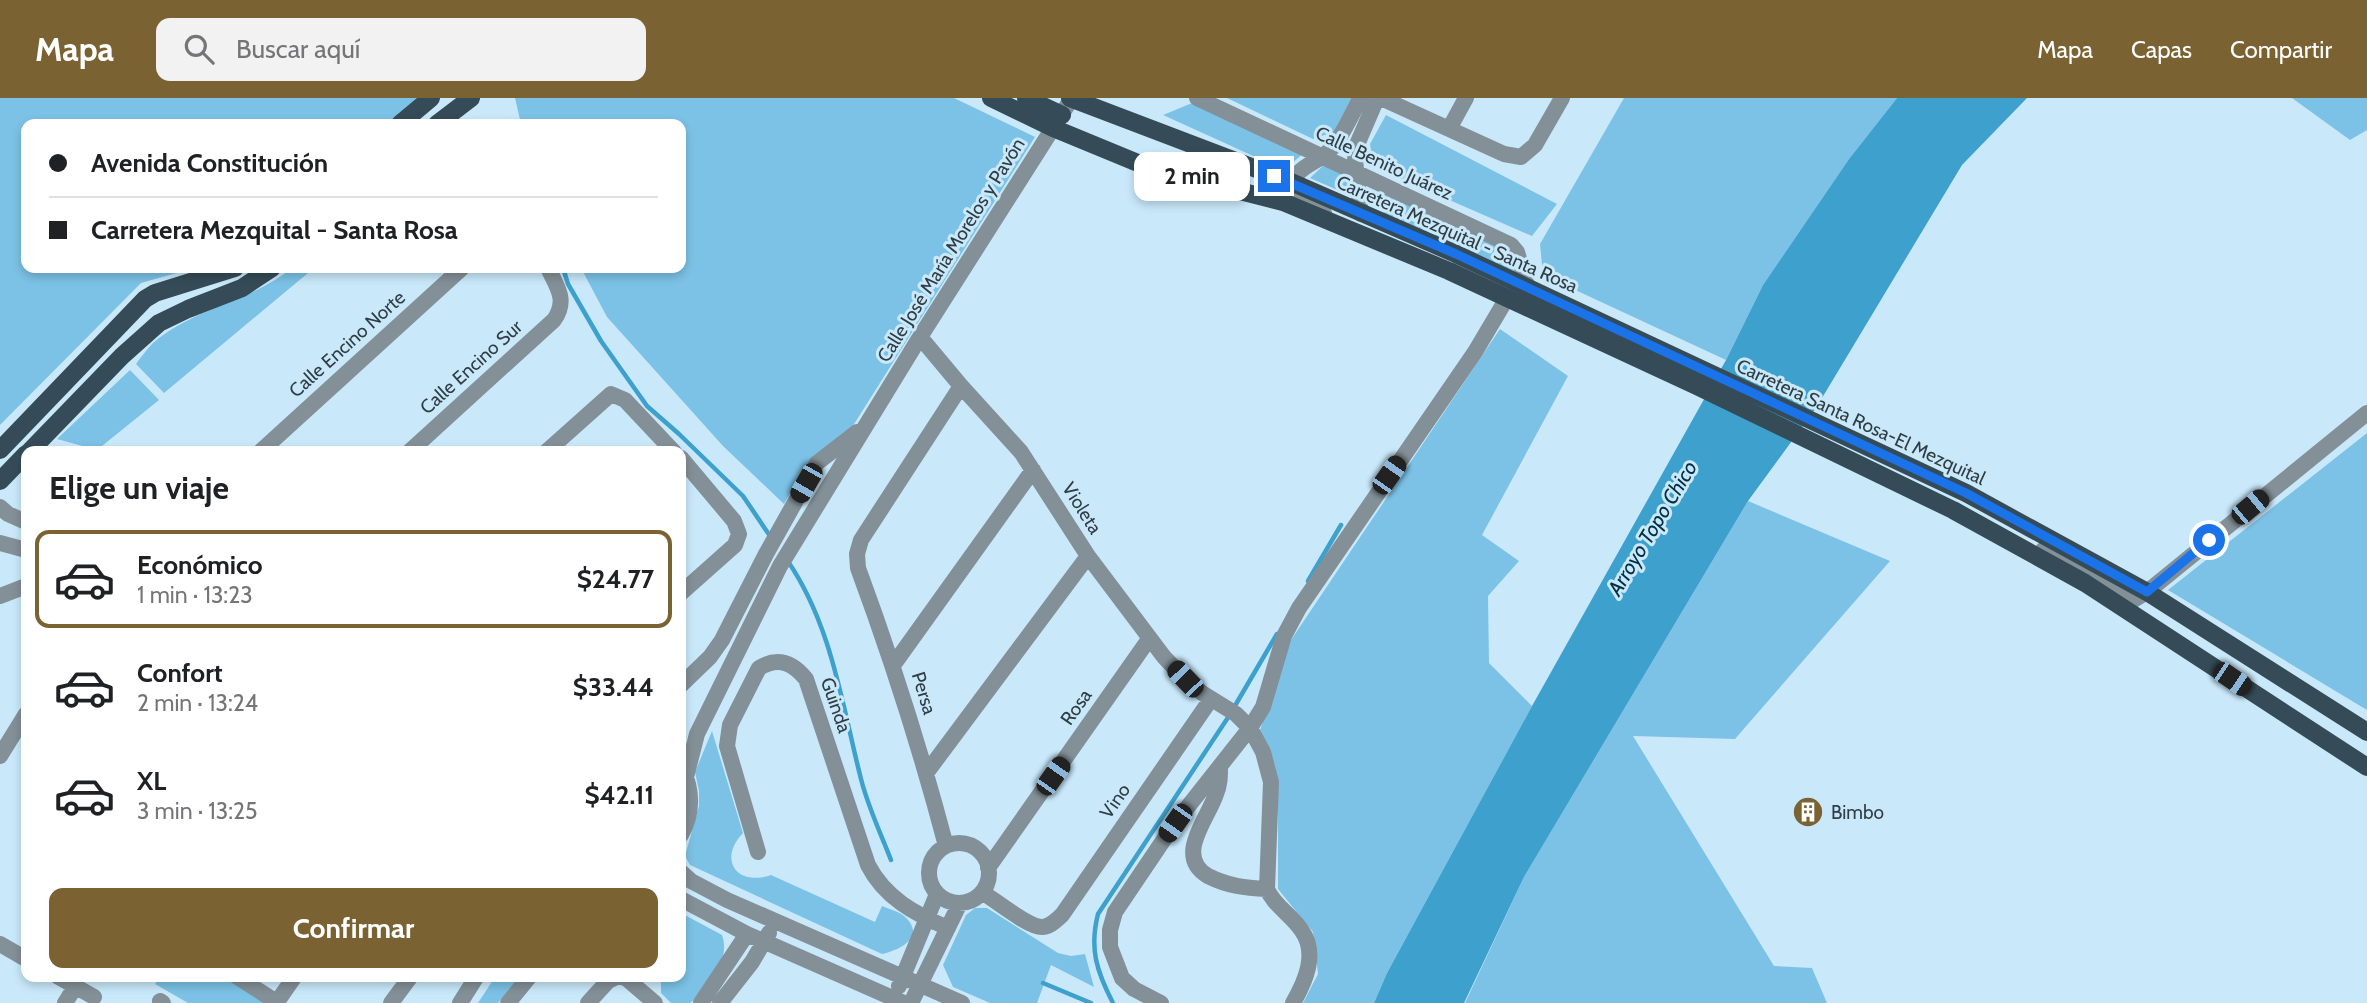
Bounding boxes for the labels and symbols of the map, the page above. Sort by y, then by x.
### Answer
street label: Calle Benito Juárez [1312,121,1456,205]
street label: Calle José María Morelos y Pavón [872,134,1030,366]
callout: 2 min [1134,152,1250,200]
route end [1258,160,1290,192]
street label: Carretera Mezquital - Santa Rosa [1333,170,1581,298]
street label: Calle Encino Norte [284,286,410,402]
street label: Calle Encino Sur [415,315,527,419]
street label: Carretera Santa Rosa-El Mezquital [1733,354,1990,490]
car [1369,452,1410,498]
water label: Arroyo Topo Chico [1602,456,1702,601]
car [787,460,826,506]
street label: Violeta [1057,478,1107,538]
car [2228,485,2273,529]
route start [2193,524,2225,556]
car [1163,657,1208,701]
car [2209,659,2256,699]
street label: Persa [907,669,941,717]
street label: Guinda [816,674,856,736]
street label: Rosa [1056,685,1096,729]
car [1033,753,1074,799]
street label: Vino [1095,779,1135,823]
building icon: Bimbo [1791,795,1825,829]
car [1155,800,1196,846]
place label: Bimbo [1831,801,1884,824]

